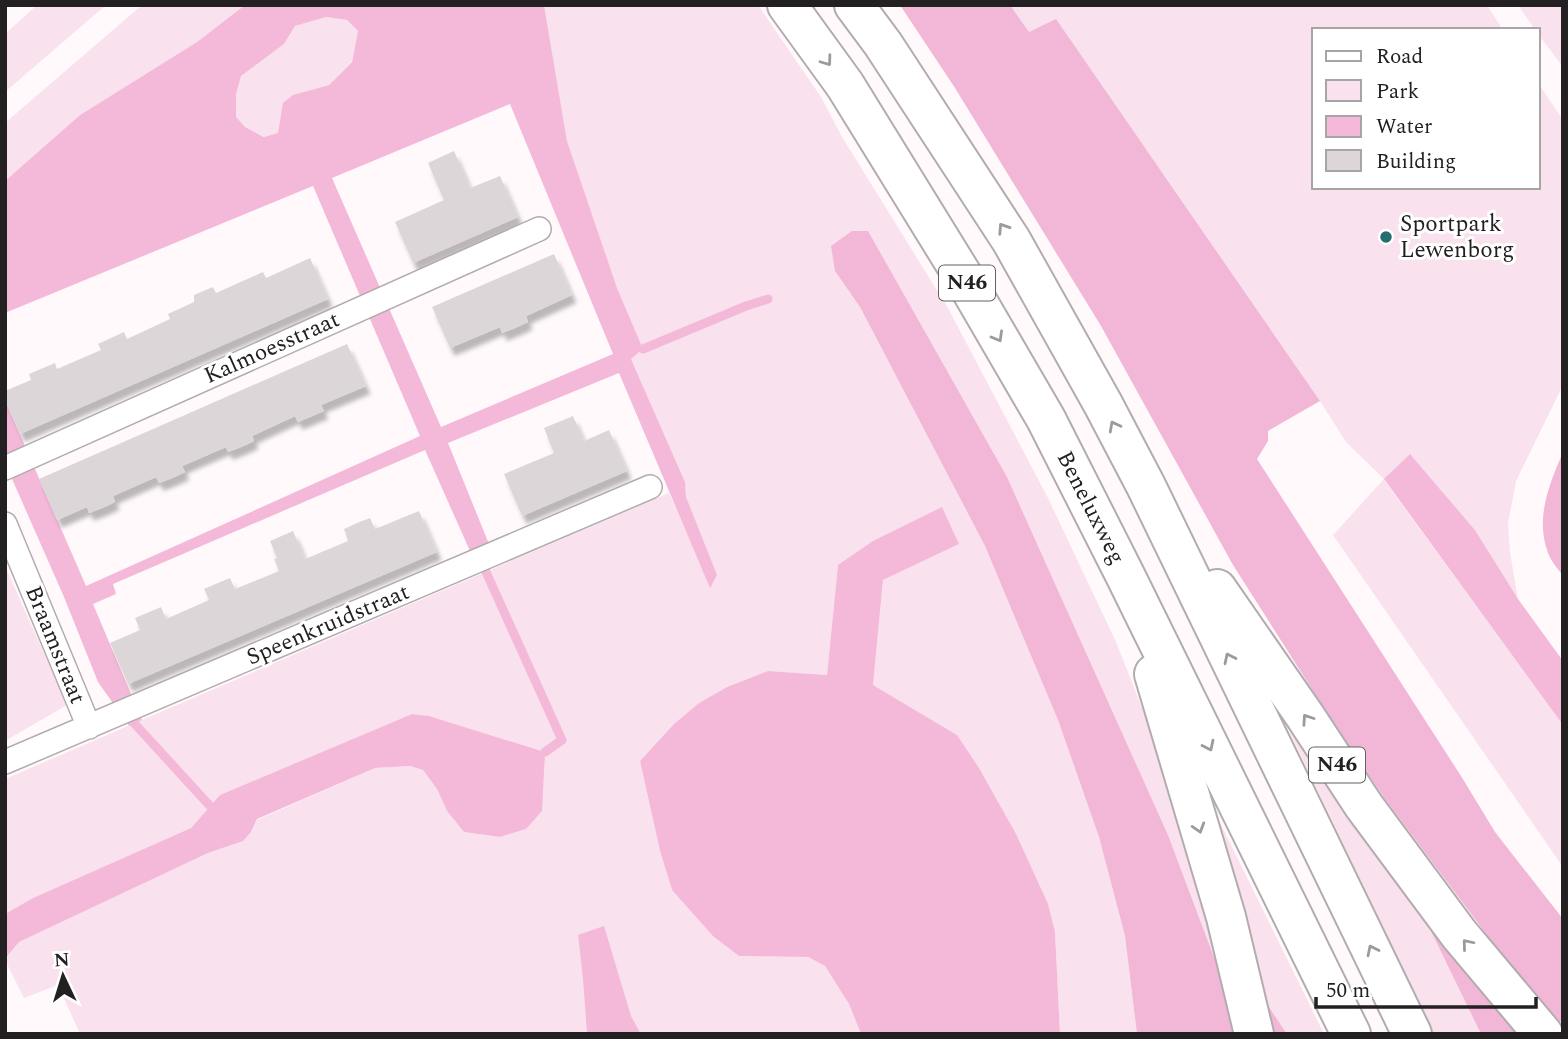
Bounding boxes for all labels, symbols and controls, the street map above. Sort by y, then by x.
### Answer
legend [1312,28,1540,189]
text: Road [1376,41,1423,73]
one-way arrow [819,53,831,66]
text: Park [1376,76,1420,108]
text: Water [1376,111,1432,143]
text: Building [1376,146,1456,178]
place label: Sportpark Lewenborg [1400,207,1514,268]
one-way arrow [998,222,1011,235]
marker: Sportpark Lewenborg [1378,229,1394,245]
road number: N46 [939,266,995,300]
street label: Kalmoesstraat [199,302,345,394]
one-way arrow [990,330,1003,343]
one-way arrow [1109,421,1123,433]
street label: Beneluxweg [1047,445,1134,570]
street label: Speenkruidstraat [241,575,415,675]
street label: Braamstraat [15,581,95,709]
one-way arrow [1224,653,1238,665]
one-way arrow [1303,714,1315,727]
one-way arrow [1201,739,1215,751]
road number: N46 [1309,748,1365,782]
one-way arrow [1190,822,1205,834]
one-way arrow [1463,939,1475,952]
north arrow [28,941,98,1011]
one-way arrow [1366,945,1380,957]
text: N [53,946,71,976]
scale bar [1316,965,1536,1009]
text: 50 m [1326,975,1370,1007]

